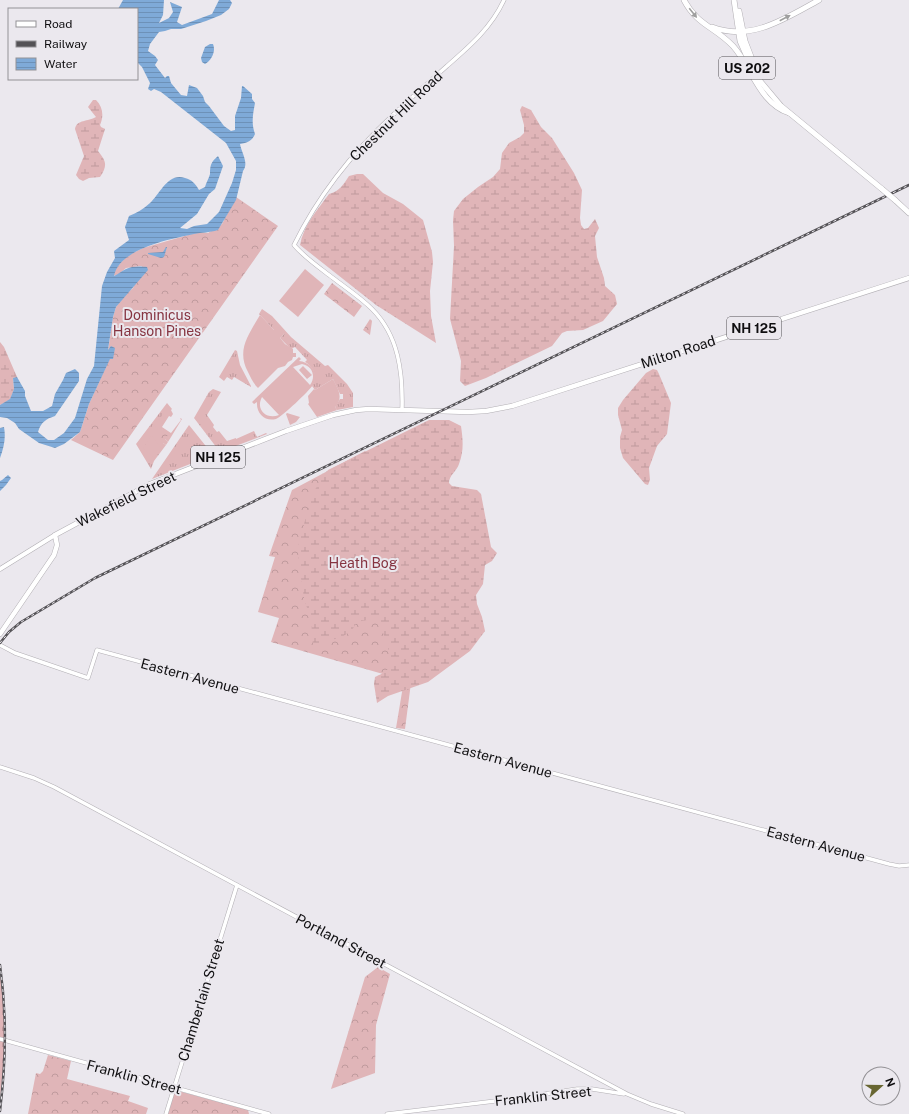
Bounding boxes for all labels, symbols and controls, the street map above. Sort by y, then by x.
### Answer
legend [8,8,138,80]
one-way arrow [688,8,697,18]
one-way arrow [779,15,791,21]
text: Road [44,17,72,31]
text: Railway [44,37,88,51]
text: Water [44,57,78,71]
road number: US 202 [719,57,775,79]
street label: Chestnut Hill Road [347,68,445,164]
park label: Dominicus Hanson Pines [113,307,201,339]
road number: NH 125 [727,317,781,339]
street label: Milton Road [639,332,717,372]
road number: NH 125 [191,446,245,468]
street label: Wakefield Street [73,468,179,530]
park label: Heath Bog [329,555,398,571]
street label: Eastern Avenue [139,655,241,697]
street label: Eastern Avenue [452,739,554,781]
street label: Eastern Avenue [765,823,867,865]
street label: Portland Street [293,910,389,972]
street label: Chamberlain Street [175,937,227,1063]
street label: Franklin Street [85,1057,183,1097]
north arrow [861,1066,901,1106]
text: N [883,1076,897,1089]
street label: Franklin Street [494,1083,592,1109]

